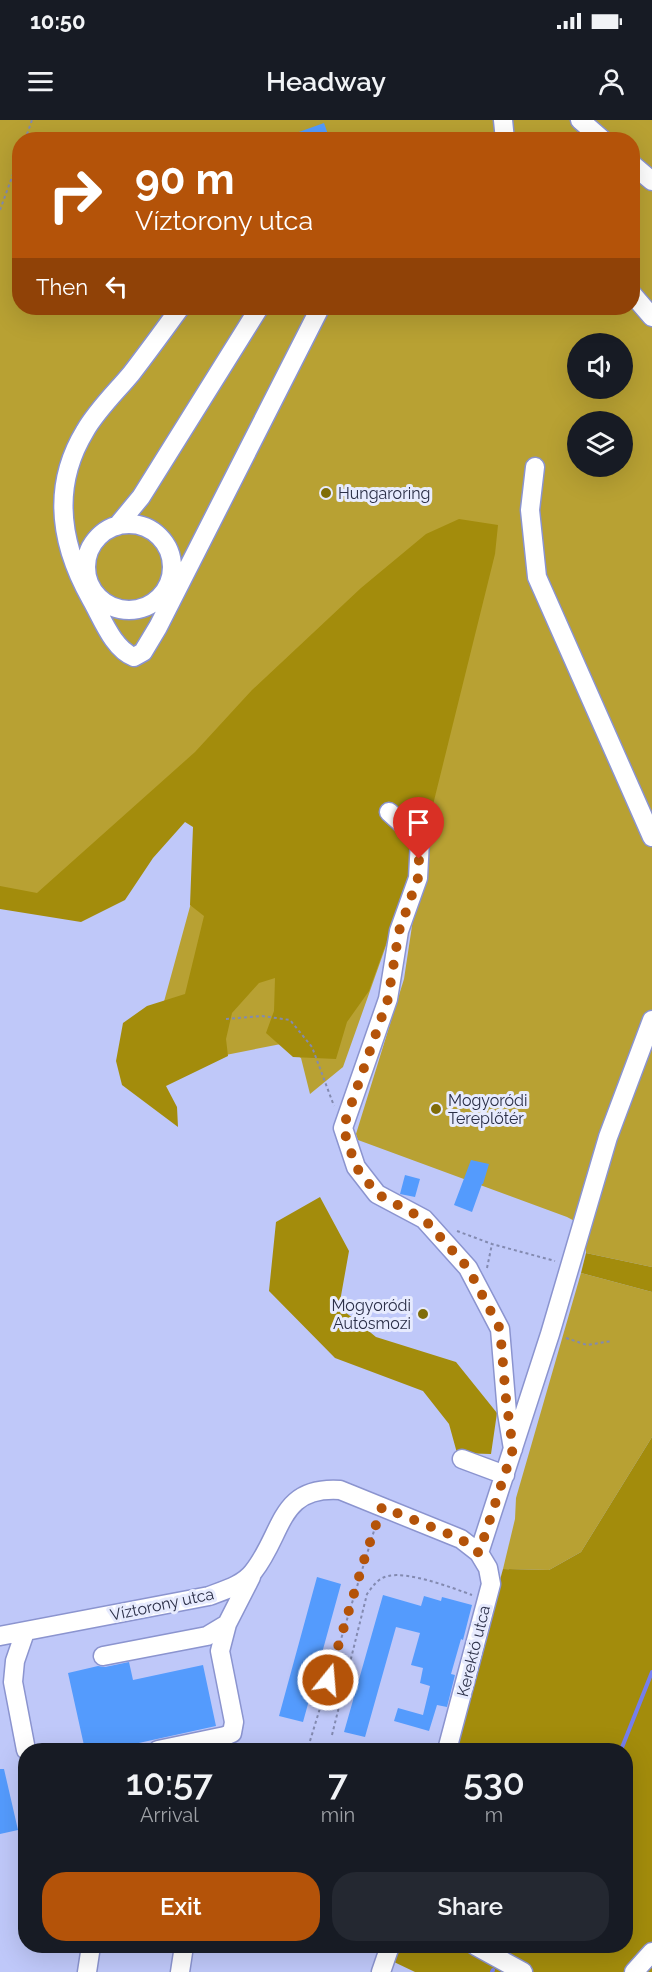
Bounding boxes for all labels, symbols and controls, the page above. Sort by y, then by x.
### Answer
text: 10:50 [30,8,86,34]
icon: menu [24,65,57,98]
icon: person [595,65,628,98]
text: Headway [266,66,386,97]
text: 90 m [135,155,235,204]
icon: right [36,156,114,234]
text: Víztorony utca [135,205,313,236]
icon: left [100,270,133,303]
text: Then [36,274,88,300]
map controls [567,333,633,477]
button: sound [567,333,633,399]
button: layers [567,411,633,477]
place label: Hungaroring [338,484,430,503]
marker: Hungaroring [319,486,333,500]
pin [393,797,444,859]
icon: arrive [402,806,435,839]
place label: Mogyoródi Tereplőtér [448,1091,528,1128]
marker: Mogyoródi Tereplőtér [429,1102,443,1116]
place label: Mogyoródi Autósmozi [331,1296,411,1333]
marker: Mogyoródi Autósmozi [416,1307,430,1321]
street label: Víztorony utca [109,1584,216,1625]
street label: Kerektó utca [453,1603,494,1699]
position arrow [296,1648,360,1712]
text: 10:57 [126,1761,213,1803]
text: 7 [328,1761,348,1803]
text: 530 [463,1761,525,1803]
text: Arrival [140,1803,199,1827]
text: min [321,1803,355,1827]
text: m [485,1803,503,1827]
button: Exit [42,1872,320,1941]
button: Share [332,1872,609,1941]

